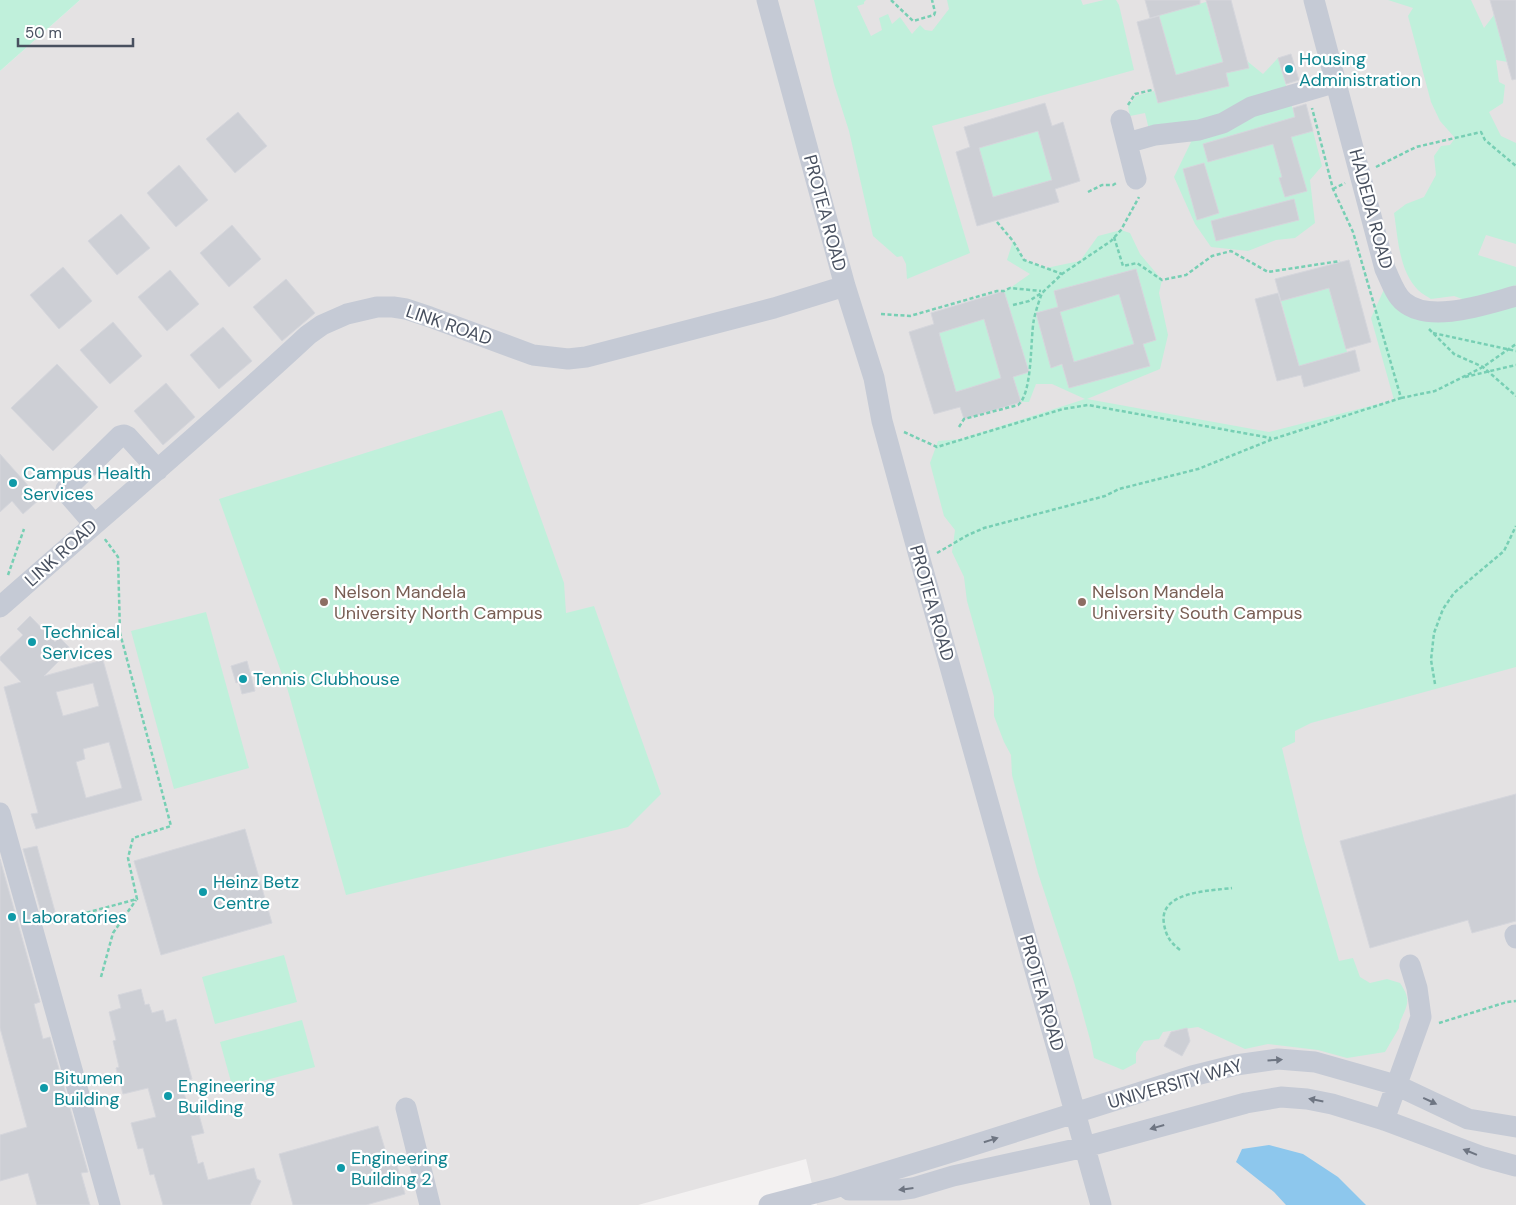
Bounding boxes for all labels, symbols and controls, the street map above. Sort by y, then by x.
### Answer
scale bar [18,15,132,47]
text: 50 m [25,23,62,43]
place label: Housing Administration [1299,47,1421,92]
marker: Housing Administration [1283,63,1295,75]
street label: HADEDA ROAD [1343,146,1399,272]
street label: PROTEA ROAD [798,152,852,274]
street label: LINK ROAD [403,299,495,351]
place label: Campus Health Services [23,461,151,506]
marker: Campus Health Services [7,477,19,489]
street label: LINK ROAD [20,514,102,592]
street label: PROTEA ROAD [904,542,960,664]
place label: Nelson Mandela University North Campus [334,580,543,625]
place label: Nelson Mandela University South Campus [1092,580,1303,625]
marker: Nelson Mandela University North Campus [318,596,330,608]
marker: Nelson Mandela University South Campus [1076,596,1088,608]
place label: Technical Services [42,620,120,665]
marker: Technical Services [26,636,38,648]
place label: Tennis Clubhouse [253,667,400,691]
marker: Tennis Clubhouse [237,673,249,685]
place label: Heinz Betz Centre [213,870,299,915]
marker: Heinz Betz Centre [197,886,209,898]
place label: Laboratories [22,905,127,929]
marker: Laboratories [6,911,18,923]
street label: PROTEA ROAD [1014,932,1070,1054]
street label: UNIVERSITY WAY [1105,1053,1245,1115]
one-way arrow [1267,1056,1283,1064]
place label: Bitumen Building [54,1066,123,1111]
place label: Engineering Building [178,1074,275,1119]
marker: Bitumen Building [38,1082,50,1094]
marker: Engineering Building [162,1090,174,1102]
one-way arrow [1307,1096,1323,1104]
one-way arrow [1423,1098,1437,1106]
one-way arrow [1150,1123,1165,1131]
one-way arrow [984,1135,999,1143]
place label: Engineering Building 2 [351,1146,448,1191]
one-way arrow [1462,1147,1477,1155]
marker: Engineering Building 2 [335,1162,347,1174]
one-way arrow [897,1185,913,1193]

